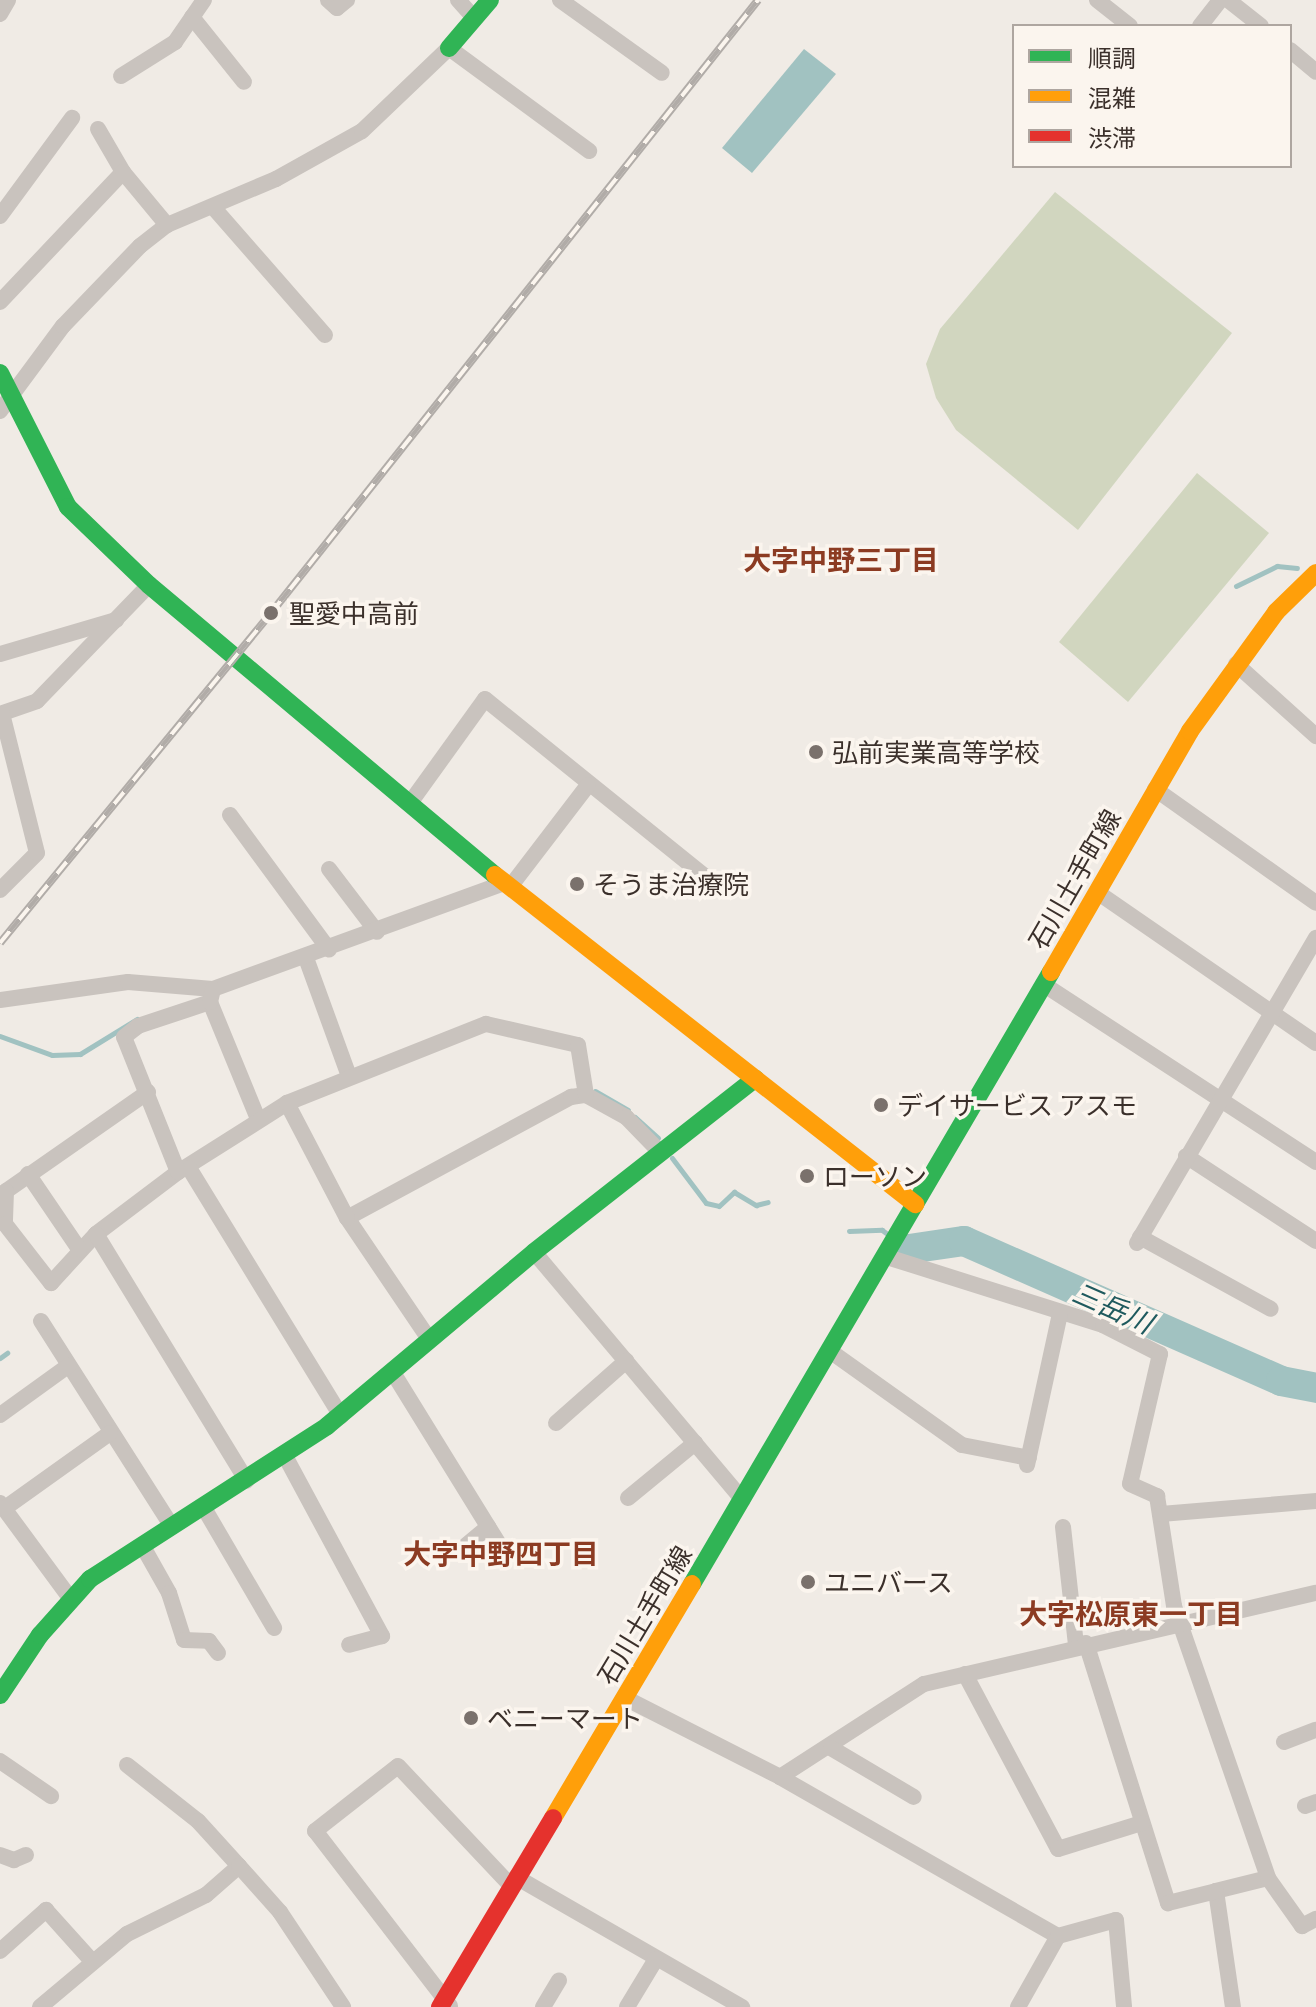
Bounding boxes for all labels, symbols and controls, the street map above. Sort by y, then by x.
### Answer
legend [1012,24,1292,168]
text: 順調 [1088,43,1136,72]
text: 混雑 [1088,83,1136,112]
text: 渋滞 [1088,123,1136,152]
district label: 大字中野三丁目 [743,542,939,576]
place label: 聖愛中高前 [289,597,419,629]
marker: 聖愛中高前 [260,602,282,624]
place label: 弘前実業高等学校 [832,736,1040,768]
marker: 弘前実業高等学校 [807,743,825,761]
street label: 石川土手町線 [1021,804,1127,954]
place label: そうま治療院 [593,868,749,900]
marker: そうま治療院 [568,875,586,893]
place label: デイサービス アスモ [897,1089,1137,1121]
marker: デイサービス アスモ [872,1096,890,1114]
place label: ローソン [823,1160,927,1192]
marker: ローソン [798,1167,816,1185]
water label: 三岳川 [1068,1275,1158,1339]
district label: 大字中野四丁目 [403,1536,599,1570]
street label: 石川土手町線 [590,1540,698,1690]
place label: ユニバース [824,1566,954,1598]
marker: ユニバース [799,1573,817,1591]
district label: 大字松原東一丁目 [1019,1596,1243,1630]
place label: ベニーマート [487,1702,643,1734]
marker: ベニーマート [462,1709,480,1727]

